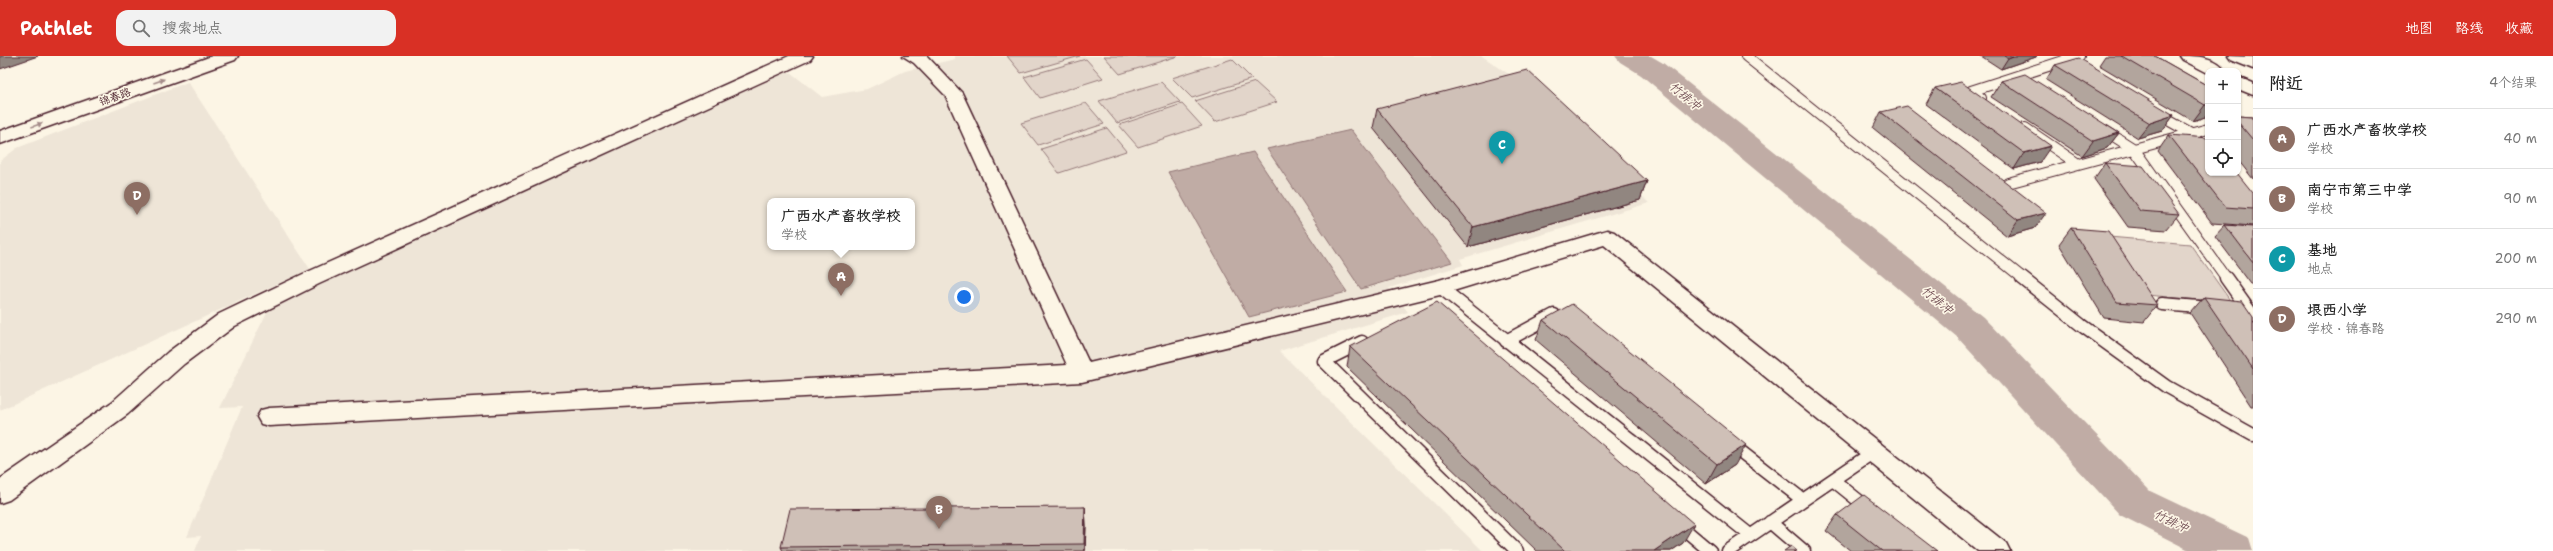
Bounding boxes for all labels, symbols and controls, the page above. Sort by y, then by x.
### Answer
search box [116,10,396,46]
text: Pathlet [20,16,92,41]
icon: search [130,17,152,39]
text: 搜索地点 [162,18,222,38]
text: 地图 [2405,19,2433,37]
text: 路线 [2455,19,2483,37]
text: 收藏 [2505,19,2533,37]
map controls [2205,68,2241,176]
button: + [2205,68,2241,104]
text: 附近 [2269,72,2303,94]
text: 4个结果 [2489,74,2537,91]
one-way arrow [154,78,166,84]
water label: 竹排冲 [1666,78,1705,114]
street label: 锦春路 [97,84,133,110]
button: − [2205,104,2241,140]
text: 广西水产畜牧学校 [2307,120,2427,140]
one-way arrow [31,122,43,128]
text: A [2277,130,2287,147]
text: 40 m [2503,130,2537,147]
pin: C [1489,131,1515,164]
button: locate [2205,140,2241,176]
text: 学校 [2307,140,2333,157]
text: 南宁市第三中学 [2307,180,2412,200]
pin: D [124,182,150,215]
text: B [2278,190,2286,207]
text: 90 m [2503,190,2537,207]
popup [767,198,915,250]
text: 学校 [2307,200,2333,217]
text: 广西水产畜牧学校 [781,206,901,226]
text: 学校 [781,226,807,243]
text: 基地 [2307,240,2337,260]
text: C [2278,250,2286,267]
text: 200 m [2495,250,2537,267]
text: 地点 [2307,260,2333,277]
pin: A [828,263,854,296]
water label: 竹排冲 [1918,282,1957,318]
your location [954,287,974,307]
text: 埌西小学 [2307,300,2367,320]
text: D [2277,310,2287,327]
text: 290 m [2495,310,2537,327]
text: 学校 · 锦春路 [2307,320,2385,337]
pin: B [926,496,952,529]
water label: 竹排冲 [2151,506,2192,537]

